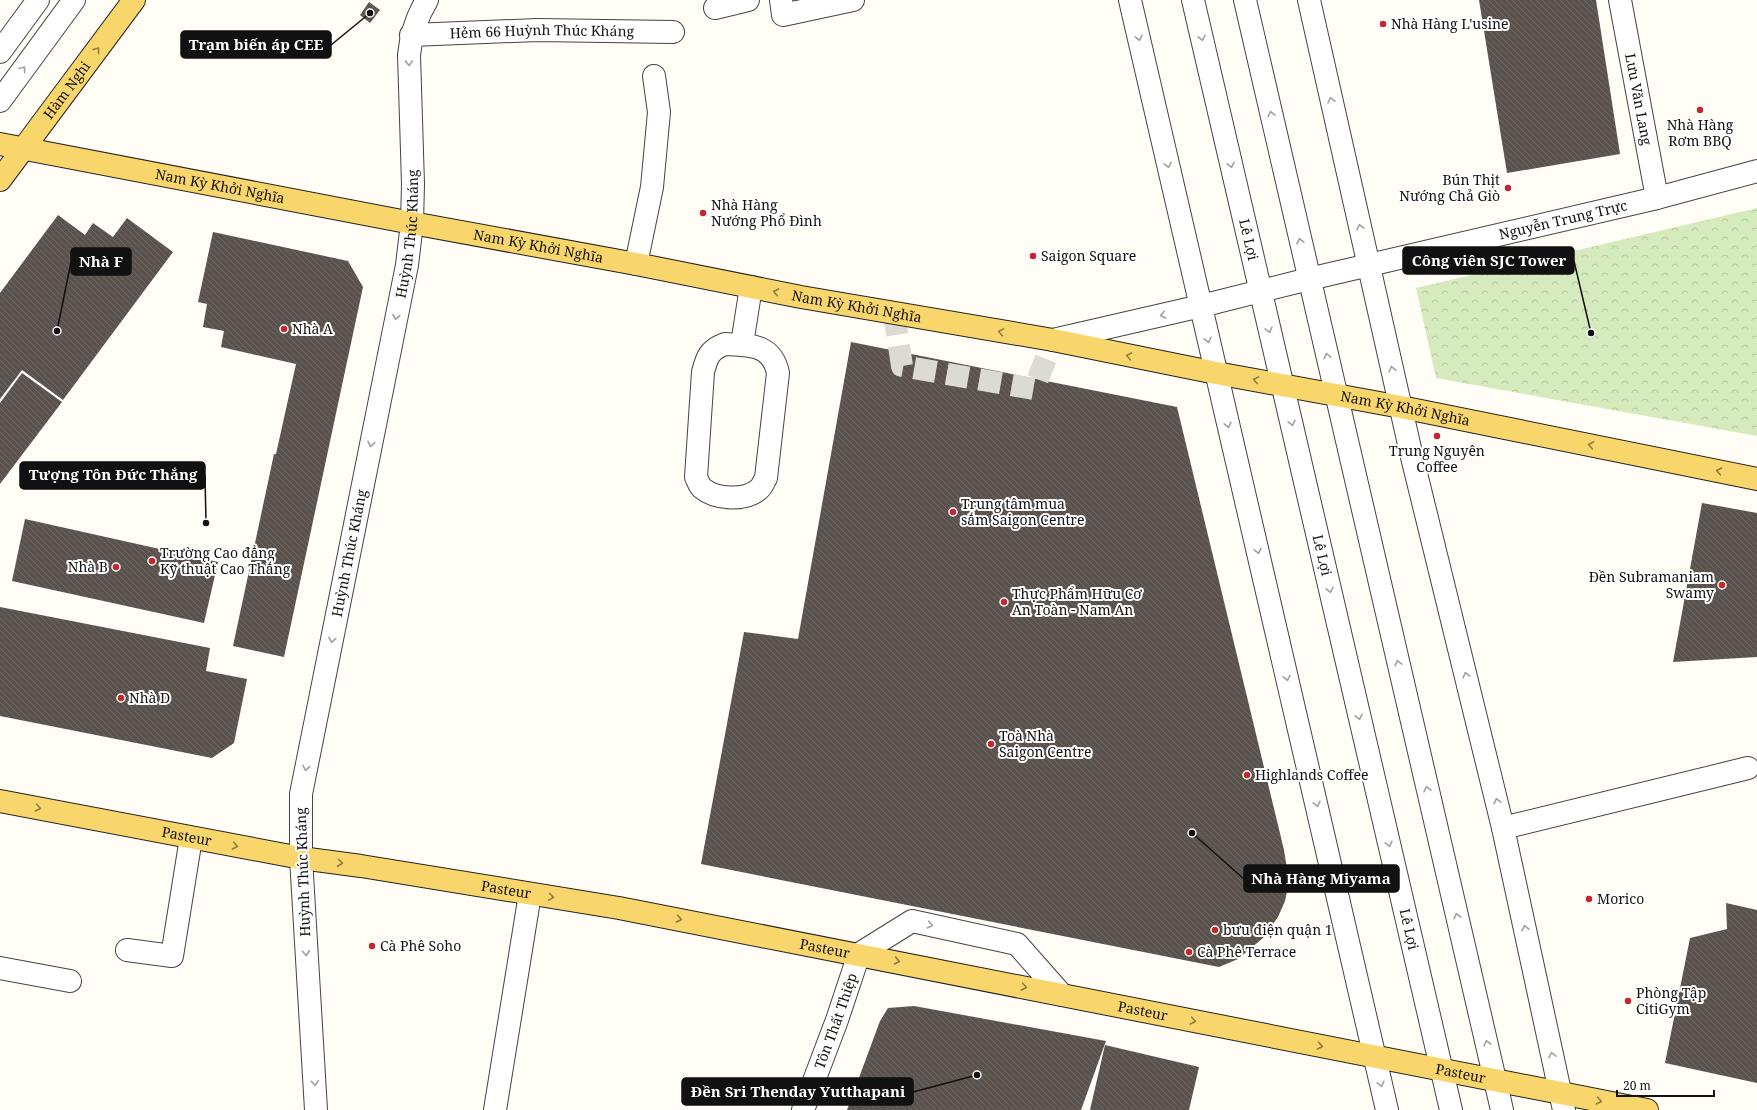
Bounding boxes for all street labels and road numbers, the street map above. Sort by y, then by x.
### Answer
street label: Hẻm 66 Huỳnh Thúc Kháng [449,20,635,42]
street label: Lưu Văn Lang [1621,52,1657,147]
street label: Hàm Nghi [39,57,95,123]
street label: Nam Kỳ Khởi Nghĩa [154,164,287,207]
street label: Huỳnh Thúc Kháng [391,169,422,300]
street label: Nguyễn Trung Trực [1497,195,1629,243]
street label: Lê Lợi [1235,217,1263,263]
street label: Nam Kỳ Khởi Nghĩa [472,224,605,267]
street label: Nam Kỳ Khởi Nghĩa [790,285,923,326]
street label: Nam Kỳ Khởi Nghĩa [1339,386,1472,430]
street label: Huỳnh Thúc Kháng [327,487,371,619]
street label: Lê Lợi [1309,533,1337,578]
street label: Huỳnh Thúc Kháng [291,807,314,937]
street label: Pasteur [160,822,214,850]
street label: Pasteur [480,876,533,903]
street label: Lê Lợi [1395,907,1424,952]
street label: Pasteur [798,934,852,962]
street label: Tôn Thất Thiệp [809,970,861,1071]
street label: Pasteur [1116,996,1170,1025]
street label: Pasteur [1434,1059,1488,1087]

